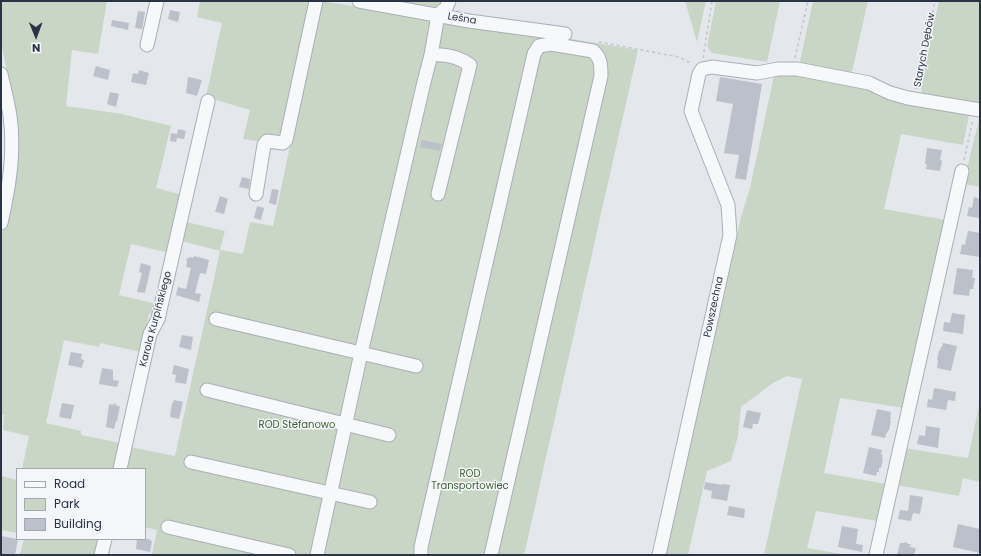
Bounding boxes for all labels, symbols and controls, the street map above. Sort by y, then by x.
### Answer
street label: Leśna [447,11,477,27]
street label: Starych Dębów [912,12,938,88]
north arrow [16,16,56,56]
text: N [32,40,40,56]
street label: Karola Kurpińskiego [137,270,175,368]
street label: Powszechna [702,275,726,339]
park label: ROD Stefanowo [259,419,335,431]
legend [16,468,146,540]
park label: ROD Transportowiec [431,468,509,492]
text: Road [54,475,85,492]
text: Park [54,495,80,512]
text: Building [54,515,102,532]

